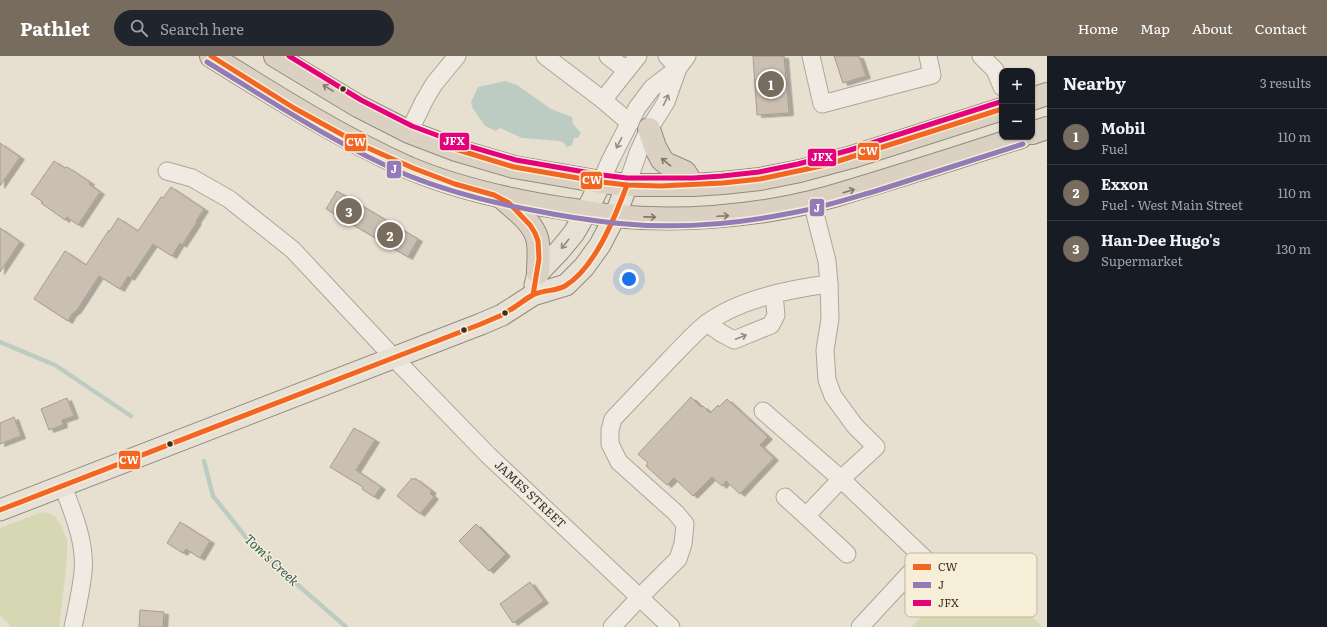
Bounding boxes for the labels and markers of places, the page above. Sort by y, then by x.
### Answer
pin: 1 [758,69,784,99]
unlabelled marker [338,84,348,94]
pin: 3 [336,196,362,226]
pin: 2 [377,220,403,250]
unlabelled marker [500,308,510,318]
unlabelled marker [459,325,469,335]
unlabelled marker [165,439,175,449]

